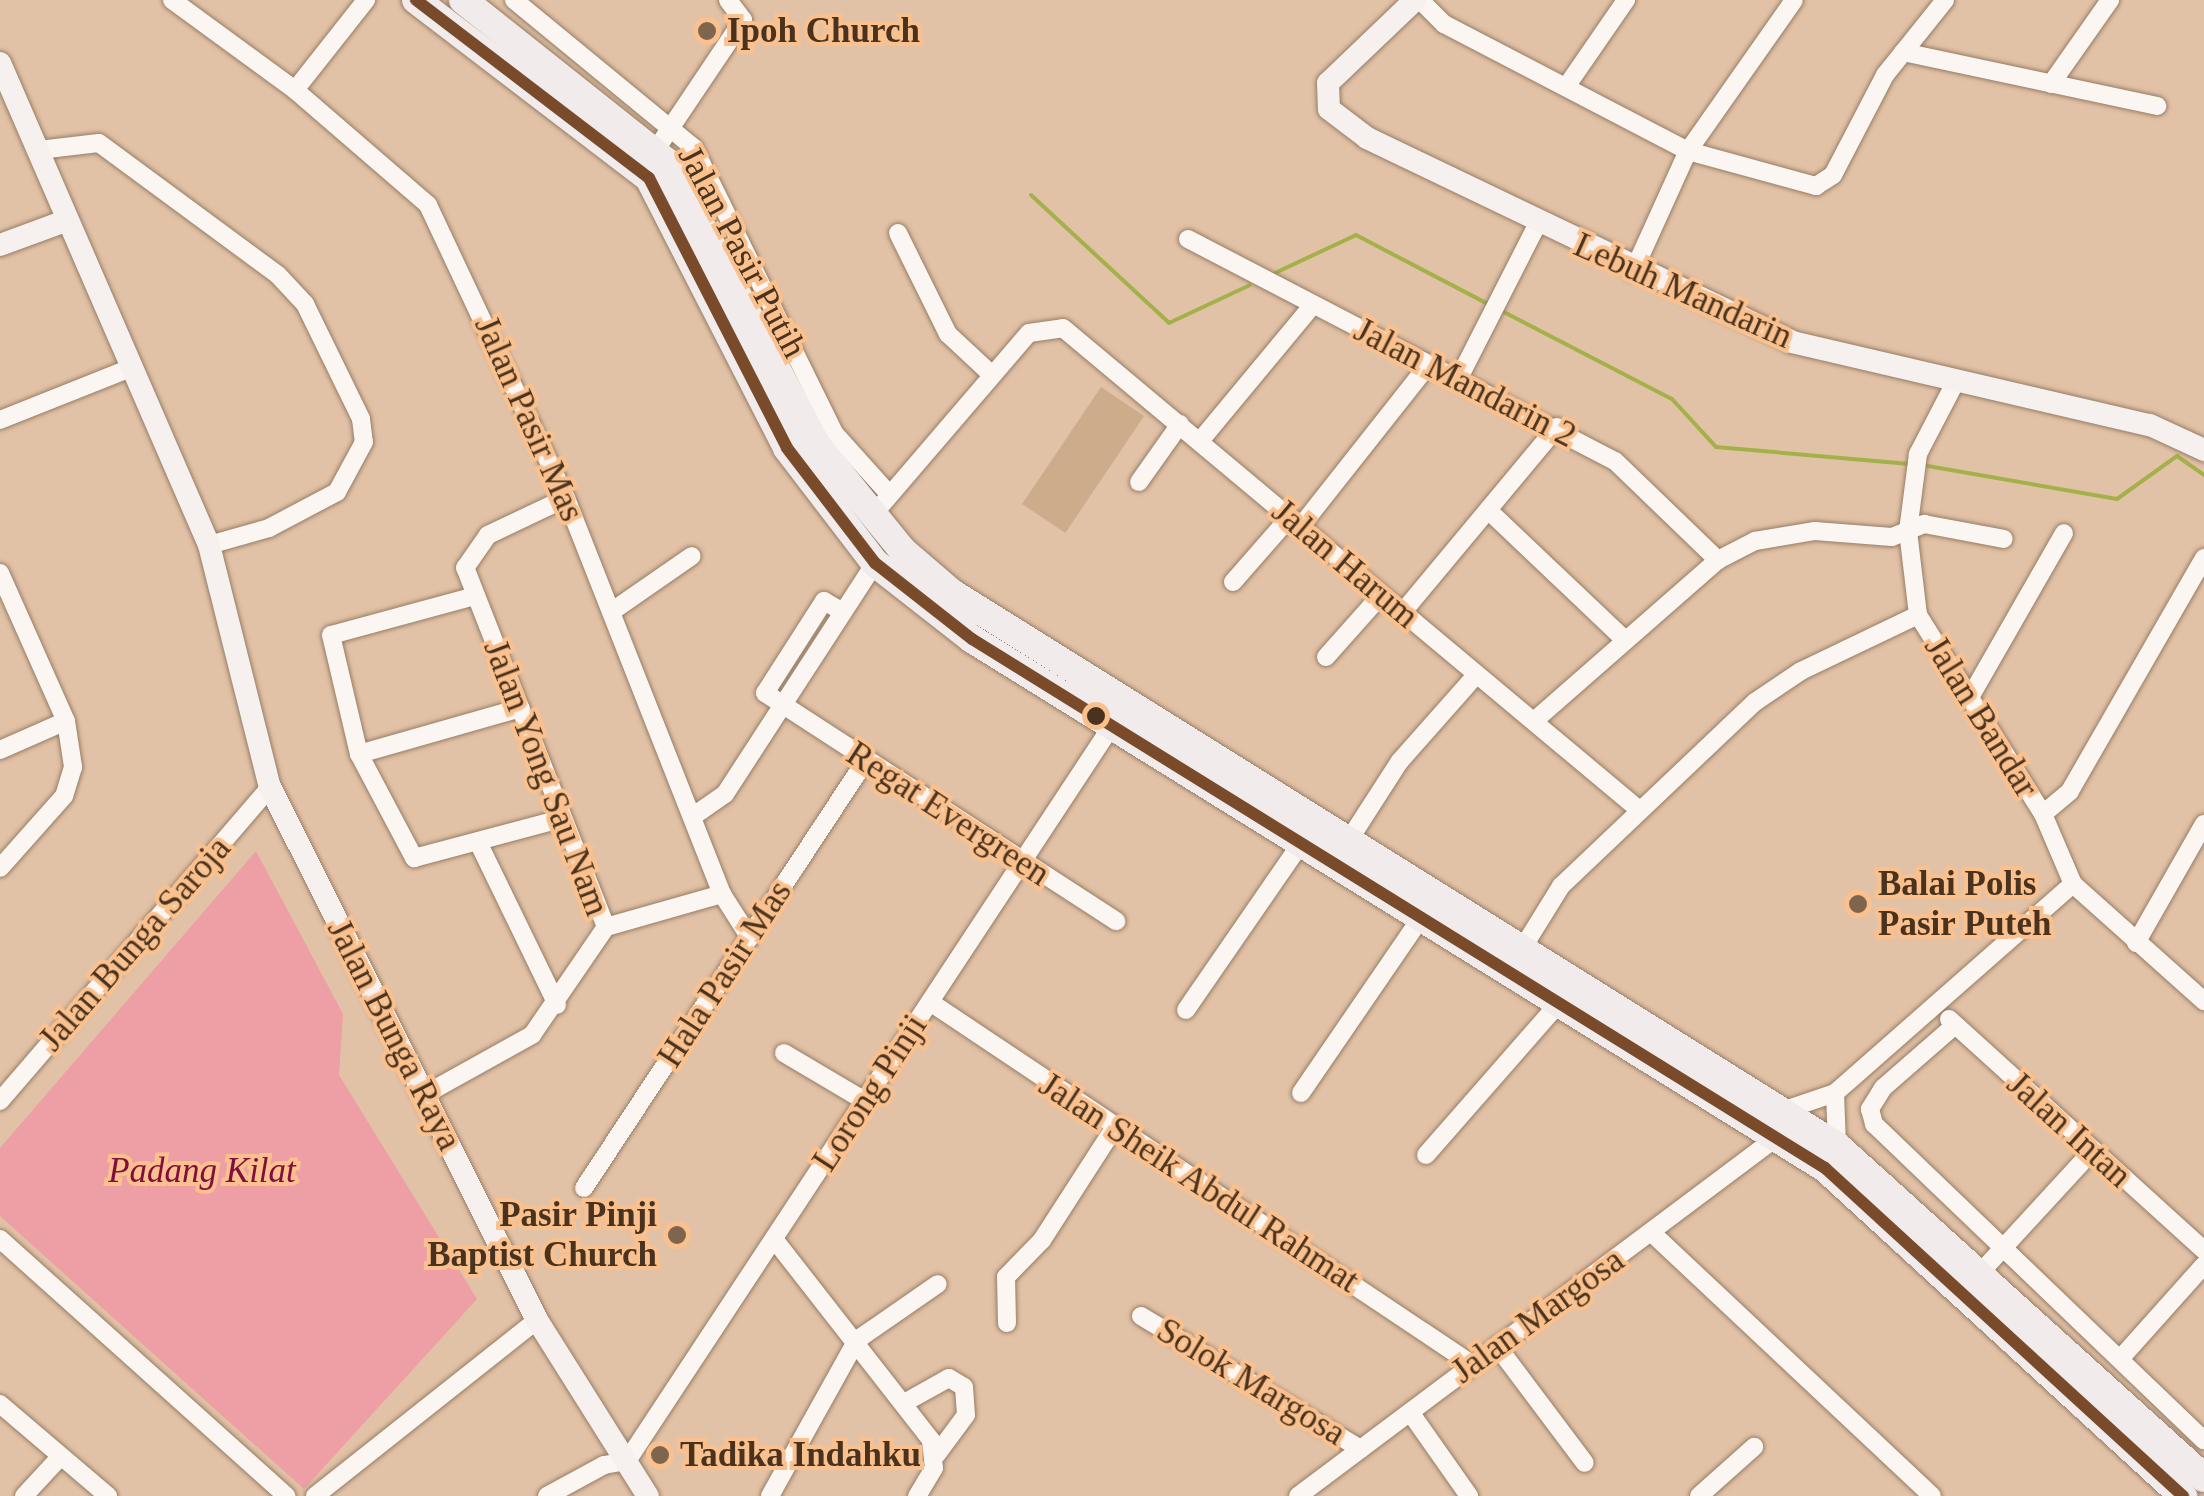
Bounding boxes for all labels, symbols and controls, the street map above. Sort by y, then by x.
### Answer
place label: Ipoh Church [727,10,920,52]
marker: Ipoh Church [696,20,718,42]
street label: Jalan Pasir Putih [669,139,815,365]
street label: Lebuh Mandarin [1567,224,1799,358]
street label: Jalan Mandarin 2 [1347,309,1583,457]
street label: Jalan Pasir Mas [465,310,593,528]
street label: Jalan Harum [1263,491,1427,637]
street label: Jalan Bandar [1915,629,2047,805]
street label: Jalan Yong Sau Nam [474,634,618,922]
unlabelled marker [1086,706,1106,726]
street label: Regat Evergreen [839,733,1057,895]
street label: Jalan Bunga Saroja [31,828,239,1060]
place label: Balai Polis Pasir Puteh [1878,863,2052,945]
street label: Hala Pasir Mas [649,873,801,1075]
marker: Balai Polis Pasir Puteh [1847,893,1869,915]
street label: Jalan Bunga Raya [318,913,470,1157]
street label: Lorong Pinji [804,1007,936,1179]
street label: Jalan Sheik Abdul Rahmat [1031,1063,1367,1303]
street label: Jalan Intan [1998,1063,2140,1197]
park label: Padang Kilat [108,1150,296,1192]
place label: Pasir Pinji Baptist Church [427,1194,657,1276]
marker: Pasir Pinji Baptist Church [666,1224,688,1246]
street label: Jalan Margosa [1444,1239,1632,1393]
street label: Solok Margosa [1149,1309,1353,1455]
place label: Tadika Indahku [680,1434,921,1476]
marker: Tadika Indahku [649,1444,671,1466]

